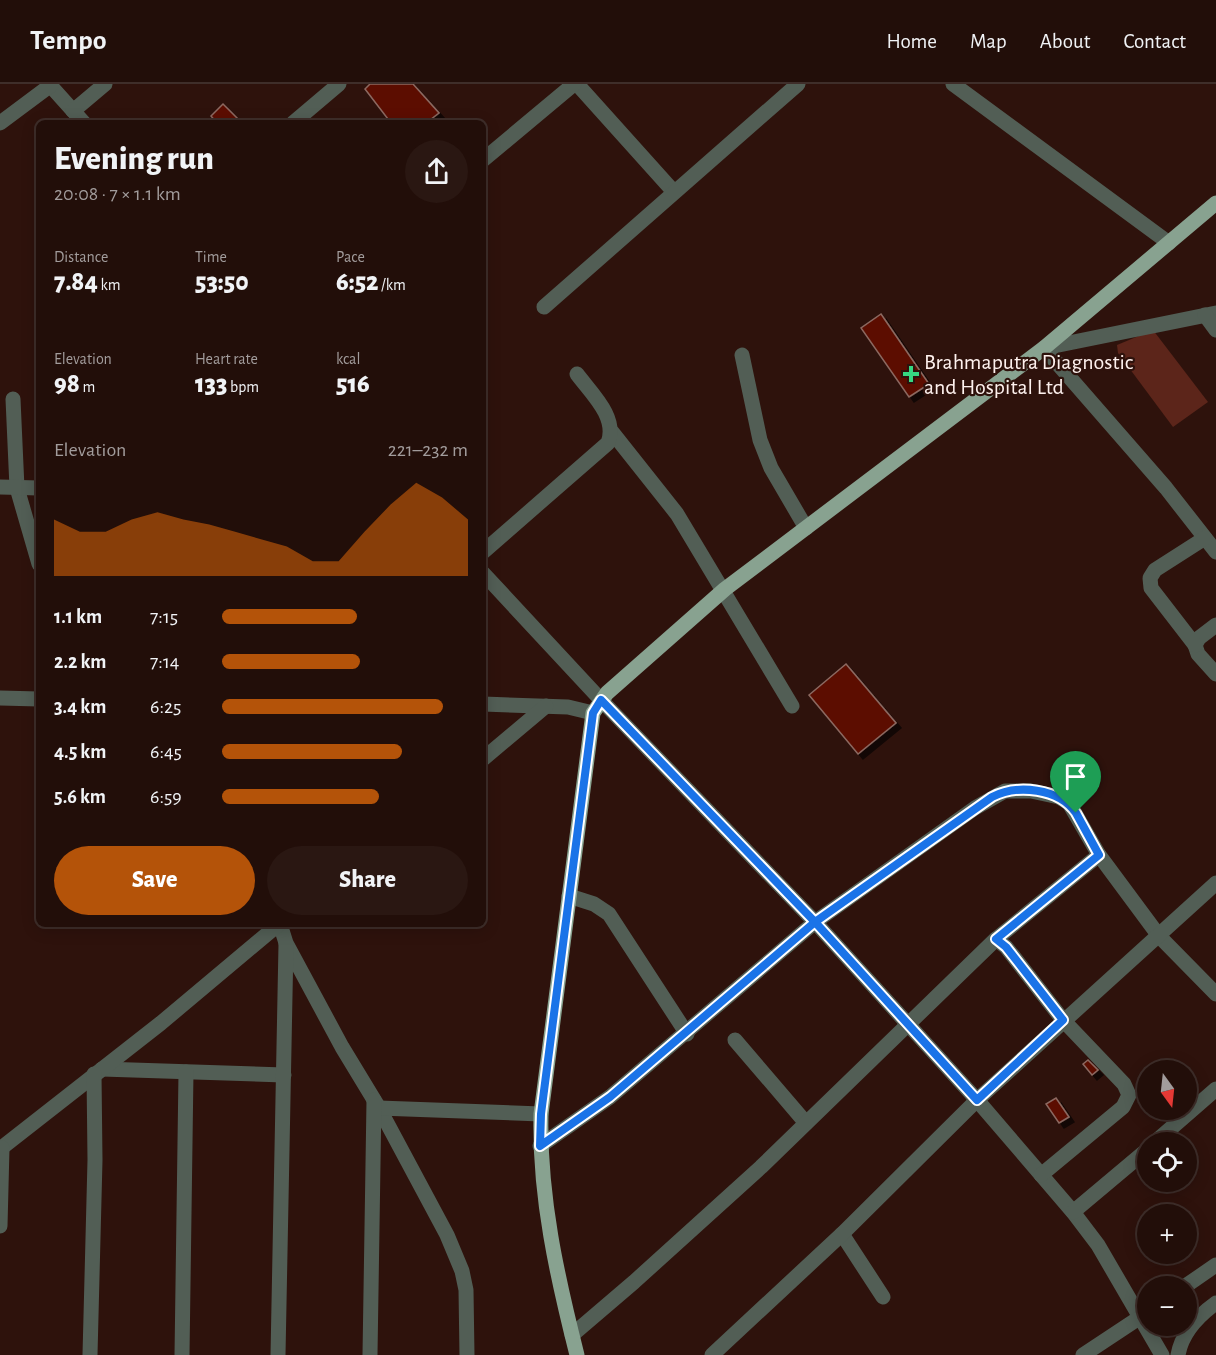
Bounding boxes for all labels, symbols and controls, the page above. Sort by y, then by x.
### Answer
text: Tempo [30,27,106,55]
text: Home [886,31,937,52]
text: Map [970,31,1007,52]
text: About [1040,31,1090,52]
text: Contact [1123,31,1186,52]
button: share [405,140,468,203]
text: Evening run [54,143,214,176]
text: 20:08 · 7 × 1.1 km [54,184,181,204]
text: Distance [54,249,108,265]
text: Time [195,249,227,265]
text: Pace [336,249,365,265]
text: 7.84 [54,269,98,295]
text: 53:50 [195,269,249,295]
text: 6:52 [336,269,378,295]
text: km [98,277,121,293]
text: /km [378,277,406,293]
text: Elevation [54,351,112,367]
text: Heart rate [195,351,258,367]
text: kcal [336,351,360,367]
place label: Brahmaputra Diagnostic and Hospital Ltd [924,351,1134,398]
marker: Brahmaputra Diagnostic and Hospital Ltd [902,365,920,383]
text: 98 [54,371,80,397]
text: 133 [195,371,227,397]
text: 516 [336,371,370,397]
text: m [80,379,95,395]
text: bpm [227,379,259,395]
text: Elevation [54,440,126,460]
text: 221–232 m [388,440,468,460]
text: 1.1 km [54,607,102,627]
text: 7:15 [150,607,178,627]
text: 2.2 km [54,652,106,672]
text: 7:14 [150,652,179,672]
text: 3.4 km [54,697,106,717]
text: 6:25 [150,697,181,717]
text: 4.5 km [54,742,106,762]
text: 6:45 [150,742,182,762]
pin [1050,751,1101,813]
icon: arrive [1059,760,1092,793]
text: 5.6 km [54,787,106,807]
text: 6:59 [150,787,182,807]
button: Save [54,846,255,915]
button: Share [267,846,468,915]
north arrow [1137,1060,1197,1120]
map controls [1137,1060,1197,1336]
button: locate [1137,1132,1197,1192]
button: + [1137,1204,1197,1264]
button: − [1137,1276,1197,1336]

